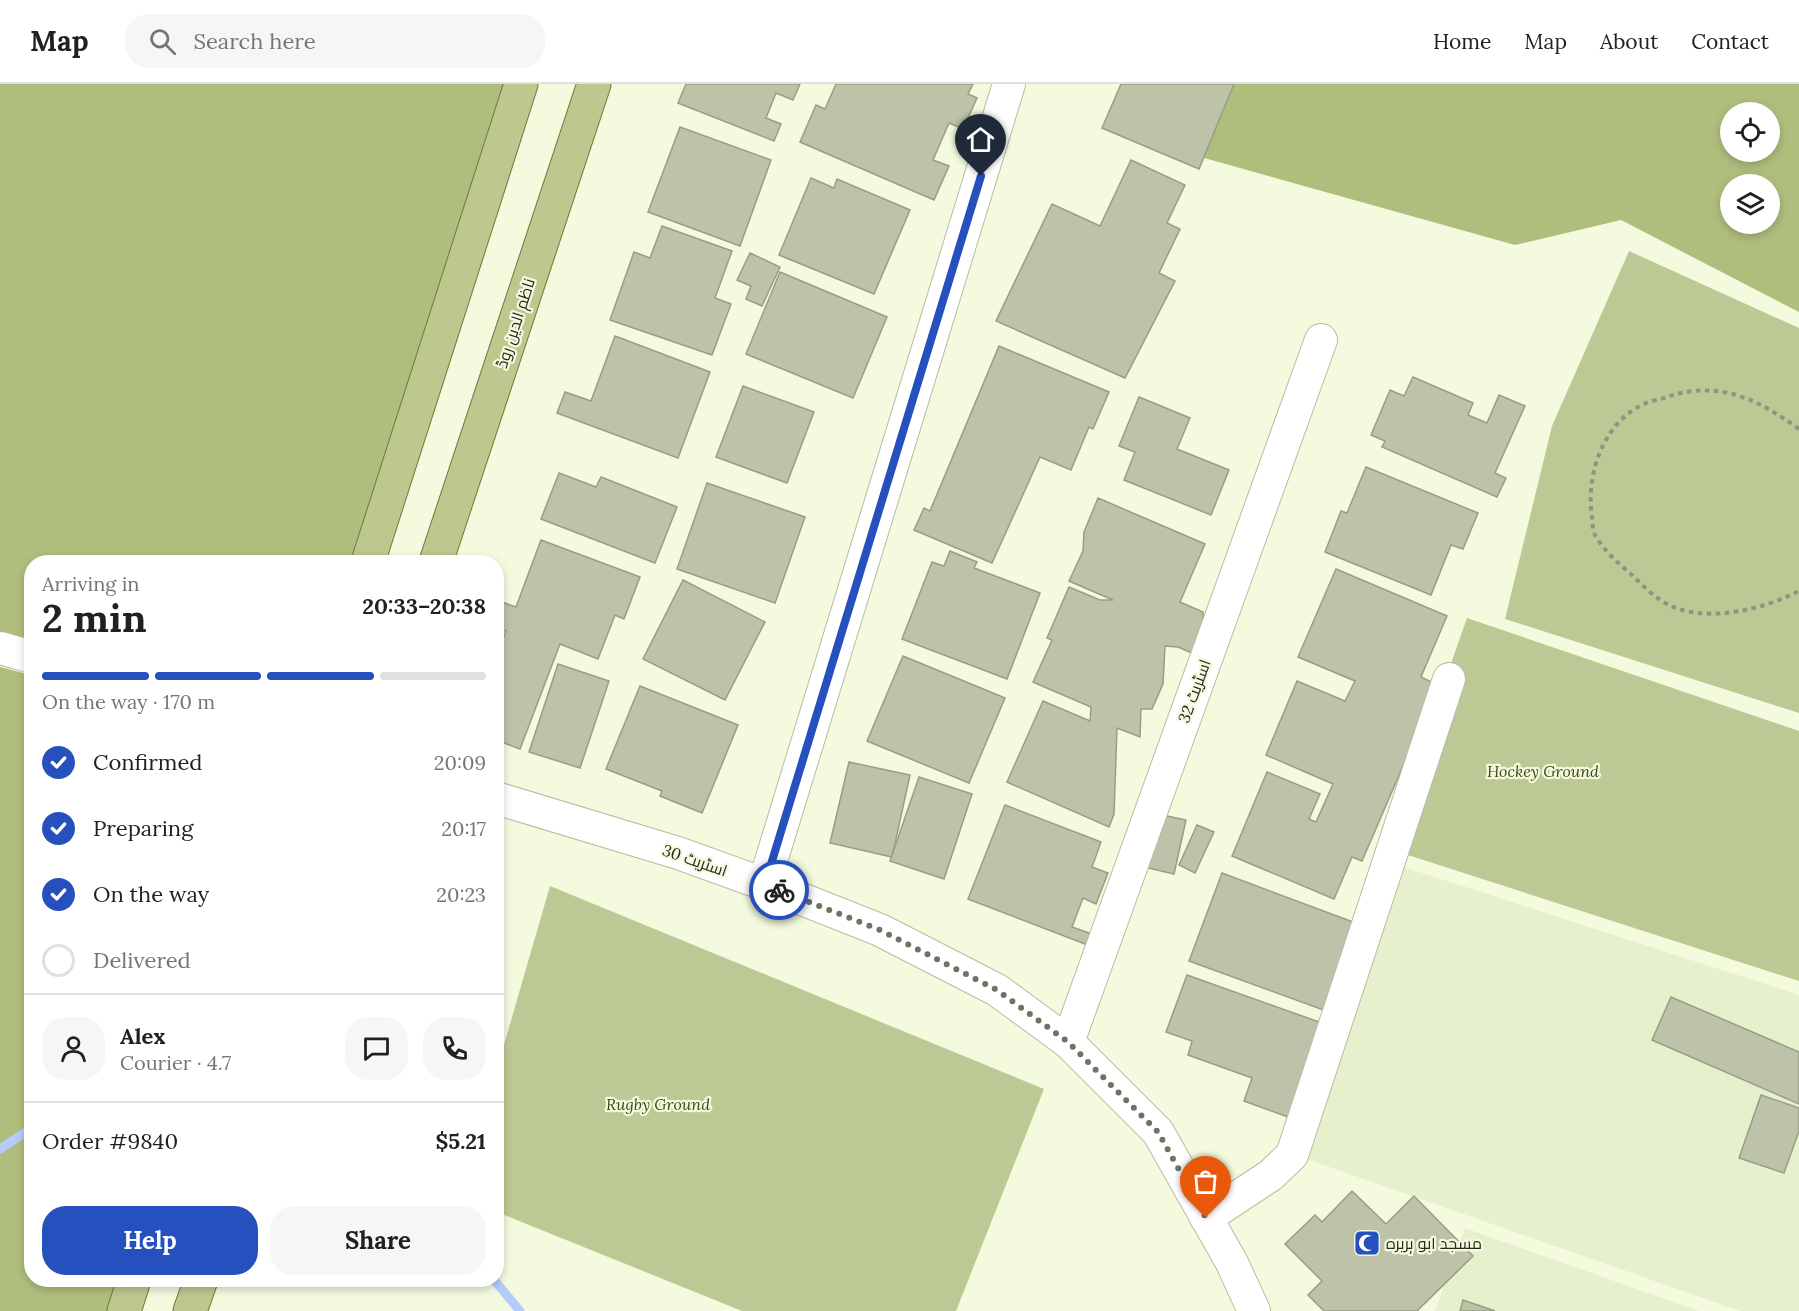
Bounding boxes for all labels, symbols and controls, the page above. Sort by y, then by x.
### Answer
search box [125,14,545,68]
text: Map [30,23,89,59]
icon: search [146,25,179,58]
text: Search here [194,27,316,55]
text: Home [1433,28,1491,55]
text: Map [1524,28,1567,55]
text: About [1600,28,1658,55]
text: Contact [1691,28,1769,55]
map controls [1720,102,1780,234]
button: locate [1720,102,1780,162]
pin [955,114,1006,176]
icon: home [964,123,997,156]
button: layers [1720,174,1780,234]
street label: ناظم الدین روڈ [491,276,541,371]
text: Arriving in [42,571,139,596]
text: 20:33–20:38 [362,592,486,620]
text: 2 min [42,593,147,643]
street label: اسٹریٹ 32 [1173,657,1215,725]
text: On the way · 170 m [42,689,215,714]
icon: check [42,746,75,779]
text: Confirmed [93,748,202,776]
text: 20:09 [434,750,486,775]
park label: Hockey Ground [1487,761,1599,781]
icon: check [42,812,75,845]
text: Preparing [93,814,193,842]
text: 20:17 [441,816,486,841]
street label: اسٹریٹ 30 [660,840,730,880]
courier [749,860,809,920]
icon: bike [763,874,796,907]
icon: check [42,878,75,911]
text: On the way [93,880,209,908]
text: 20:23 [436,882,486,907]
text: Delivered [93,946,191,974]
button: person [42,1017,105,1080]
button: chat [345,1017,408,1080]
button: phone [423,1017,486,1080]
text: Alex [120,1022,165,1050]
text: Courier · 4.7 [120,1050,231,1075]
park label: Rugby Ground [606,1094,710,1114]
text: Order #9840 [42,1127,178,1155]
text: $5.21 [435,1127,486,1155]
pin [1180,1156,1231,1218]
icon: bag [1189,1165,1222,1198]
button: Help [42,1206,258,1275]
button: Share [270,1206,486,1275]
mosque icon: مسجد ابو ہریرہ [1352,1228,1382,1258]
place label: مسجد ابو ہریرہ [1386,1233,1482,1254]

